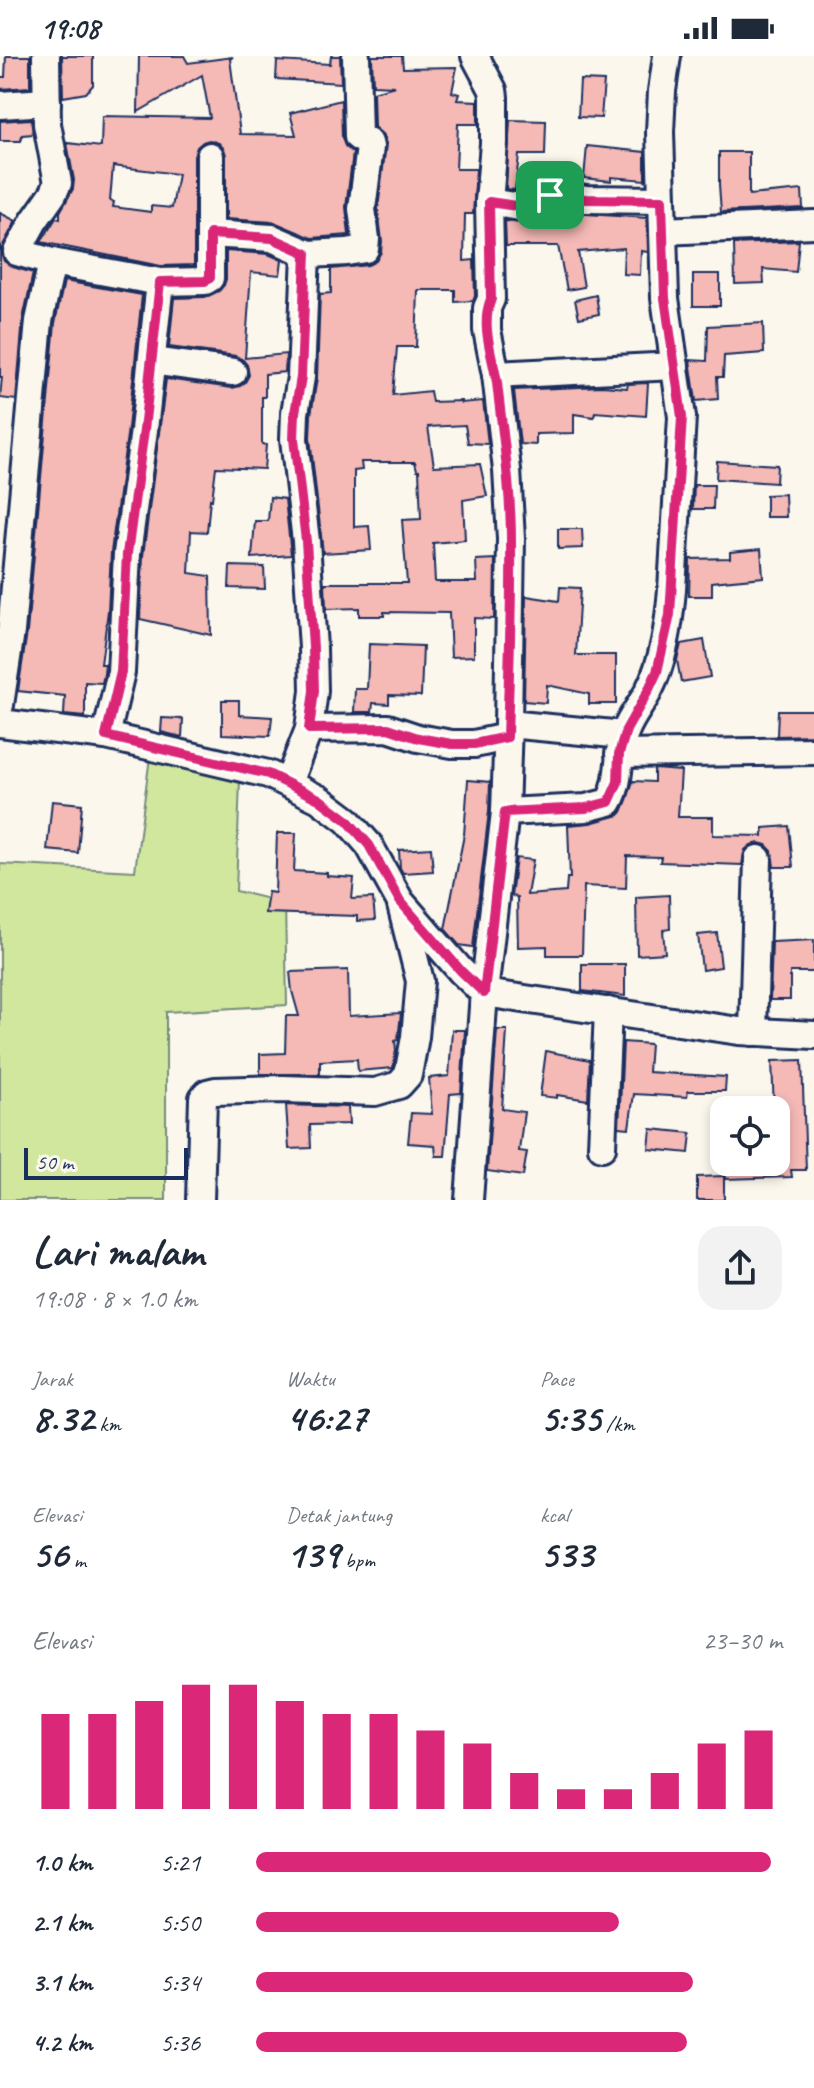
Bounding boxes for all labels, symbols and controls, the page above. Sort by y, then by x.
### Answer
text: 19:08 [40,9,100,47]
pin [516,161,584,229]
icon: arrive [528,173,572,217]
map controls [710,1096,790,1176]
button: locate [710,1096,790,1176]
scale bar [24,1144,188,1180]
text: 50 m [36,1148,73,1176]
text: Lari malam [32,1224,203,1279]
button: share [698,1226,782,1310]
text: 19:08 · 8 × 1.0 km [32,1282,198,1315]
text: Jarak [32,1365,73,1393]
text: Waktu [286,1365,335,1393]
text: Pace [540,1365,574,1393]
text: 8.32 [32,1393,94,1443]
text: 46:27 [286,1393,367,1443]
text: 5:35 [540,1393,601,1443]
text: km [94,1410,121,1438]
text: /km [601,1410,635,1438]
text: Elevasi [32,1501,82,1529]
text: Detak jantung [286,1501,392,1529]
text: kcal [540,1501,569,1529]
text: 56 [32,1529,68,1579]
text: 139 [286,1529,340,1579]
text: 533 [540,1529,593,1579]
text: m [68,1546,86,1574]
text: bpm [340,1546,375,1574]
text: Elevasi [32,1624,91,1657]
text: 23–30 m [703,1624,782,1657]
text: 1.0 km [32,1846,92,1879]
text: 5:21 [160,1846,200,1879]
text: 2.1 km [32,1906,92,1939]
text: 5:50 [160,1906,200,1939]
text: 3.1 km [32,1966,92,1999]
text: 5:34 [160,1966,200,1999]
text: 4.2 km [32,2026,92,2059]
text: 5:36 [160,2026,200,2059]

